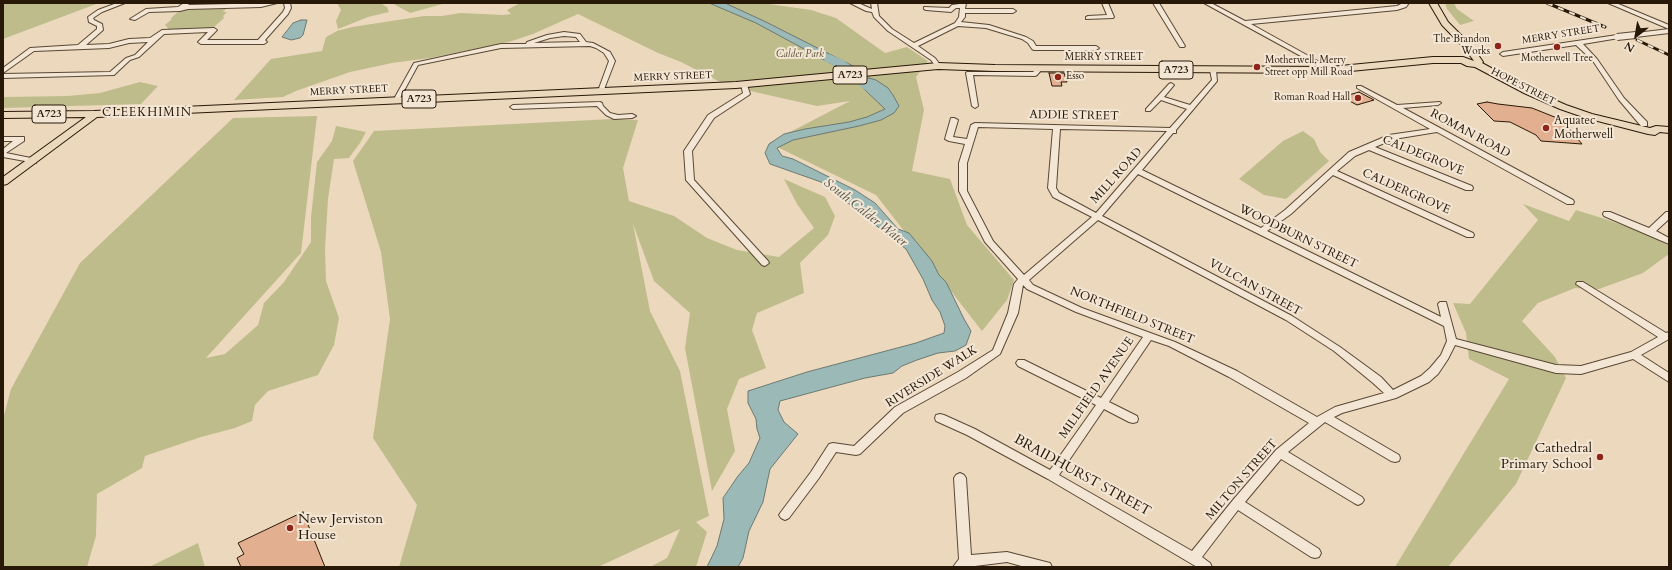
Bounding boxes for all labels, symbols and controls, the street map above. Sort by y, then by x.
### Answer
north arrow [1616,16,1656,56]
street label: MERRY STREET [1521,23,1601,47]
place label: The Brandon Works [1433,34,1490,58]
text: N [1622,38,1638,56]
marker: The Brandon Works [1493,41,1503,51]
marker: Motherwell Tree [1552,42,1562,52]
park label: Calder Park [776,49,824,61]
street label: MERRY STREET [1065,52,1143,64]
place label: Motherwell Tree [1521,53,1593,65]
place label: Motherwell, Merry Street opp Mill Road [1265,55,1352,78]
road number: A723 [1159,61,1193,79]
marker: Motherwell, Merry Street opp Mill Road [1252,62,1262,72]
road number: A723 [833,66,867,84]
street label: HOPE STREET [1489,66,1557,108]
street label: MERRY STREET [634,70,712,84]
place label: Esso [1066,71,1084,83]
marker: Esso [1053,72,1063,82]
street label: MERRY STREET [309,83,389,99]
road number: A723 [402,90,436,108]
place label: Roman Road Hall [1274,92,1350,104]
marker: Roman Road Hall [1353,93,1363,103]
road number: A723 [32,105,66,123]
district label: CLEEKHIMIN [102,106,192,120]
street label: ROMAN ROAD [1427,107,1513,161]
street label: ADDIE STREET [1029,108,1119,124]
place label: Aquatec Motherwell [1554,114,1613,142]
marker: Aquatec Motherwell [1541,123,1551,133]
street label: CALDEGROVE [1380,133,1466,179]
street label: MILL ROAD [1088,145,1146,207]
street label: CALDERGROVE [1360,166,1452,218]
water label: South Calder Water [820,176,910,250]
street label: WOODBURN STREET [1236,202,1360,272]
street label: VULCAN STREET [1206,257,1304,319]
street label: NORTHFIELD STREET [1068,284,1196,348]
street label: MILLFIELD AVENUE [1056,334,1138,442]
street label: RIVERSIDE WALK [883,343,981,411]
street label: BRAIDHURST STREET [1011,431,1153,521]
street label: MILTON STREET [1203,437,1281,523]
place label: Cathedral Primary School [1501,441,1592,474]
marker: Cathedral Primary School [1595,452,1605,462]
place label: New Jerviston House [298,512,383,544]
marker: New Jerviston House [285,523,295,533]

